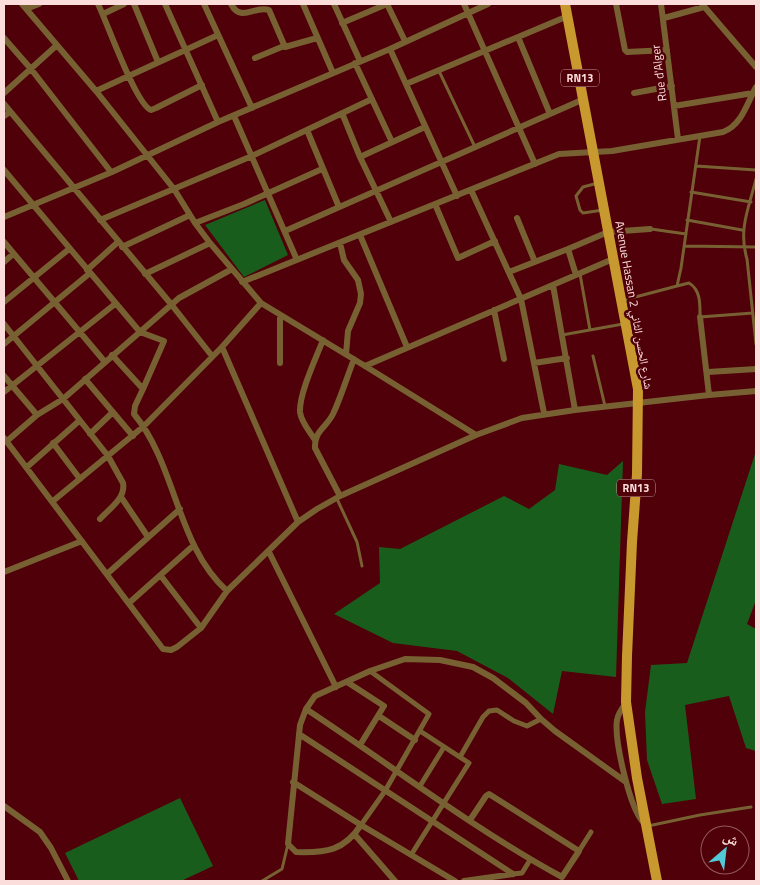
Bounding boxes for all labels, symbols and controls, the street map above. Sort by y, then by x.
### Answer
street label: Rue d'Alger [646,44,671,103]
road number: RN13 [561,70,599,86]
street label: Avenue Hassan 2 شارع الحسن الثاني [609,219,659,391]
road number: RN13 [617,479,655,496]
north arrow [700,825,750,875]
text: ش [720,825,743,851]

